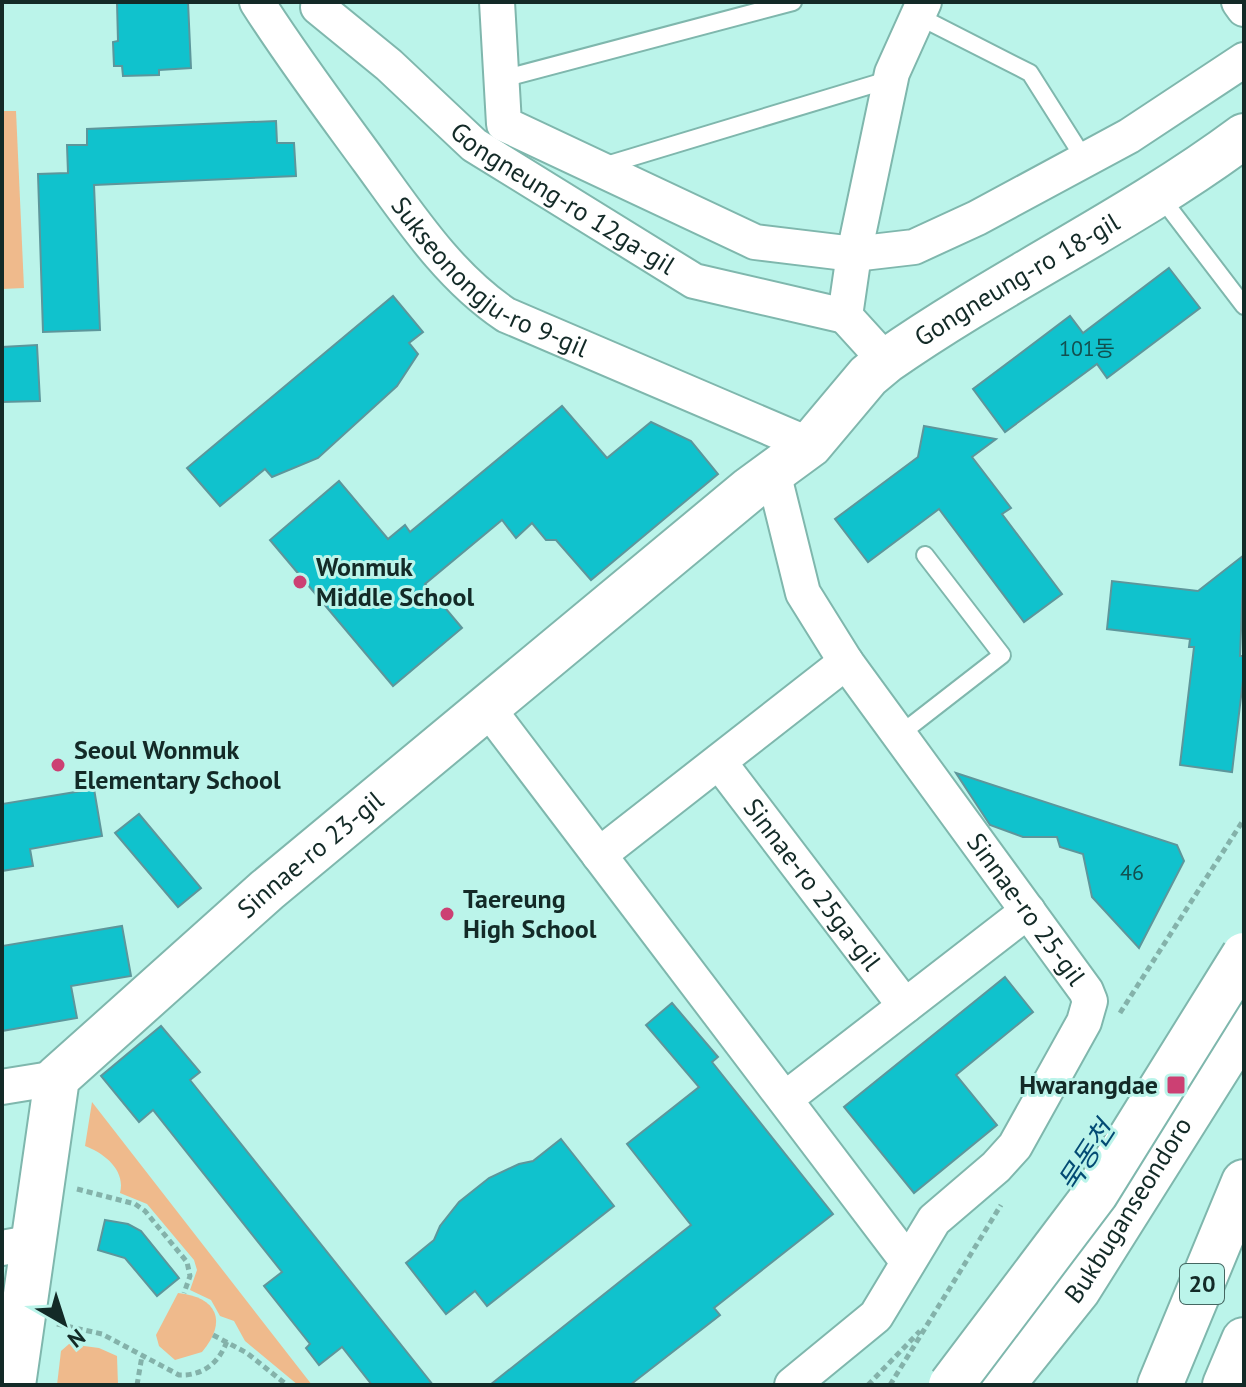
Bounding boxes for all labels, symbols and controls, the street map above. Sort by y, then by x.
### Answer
street label: Gongneung-ro 12ga-gil [444,115,682,282]
street label: Sukseonongju-ro 9-gil [384,190,594,364]
street label: Gongneung-ro 18-gil [908,205,1125,353]
house number: 101동 [1059,334,1115,362]
place label: Wonmuk Middle School [316,550,474,613]
marker: Wonmuk Middle School [291,573,309,591]
place label: Seoul Wonmuk Elementary School [74,733,281,796]
marker: Seoul Wonmuk Elementary School [49,756,67,774]
street label: Sinnae-ro 23-gil [230,783,390,925]
street label: Sinnae-ro 25ga-gil [737,792,889,977]
street label: Sinnae-ro 25-gil [960,826,1094,992]
house number: 46 [1120,858,1144,886]
place label: Taereung High School [463,882,597,945]
marker: Taereung High School [438,905,456,923]
place label: Hwarangdae [1019,1068,1158,1101]
marker: Hwarangdae [1165,1074,1187,1096]
water label: 묵동천 [1049,1111,1124,1198]
street label: Bukbuganseondoro [1057,1111,1199,1310]
road number: 20 [1180,1264,1224,1304]
north arrow [24,1283,104,1363]
text: N [62,1323,91,1354]

